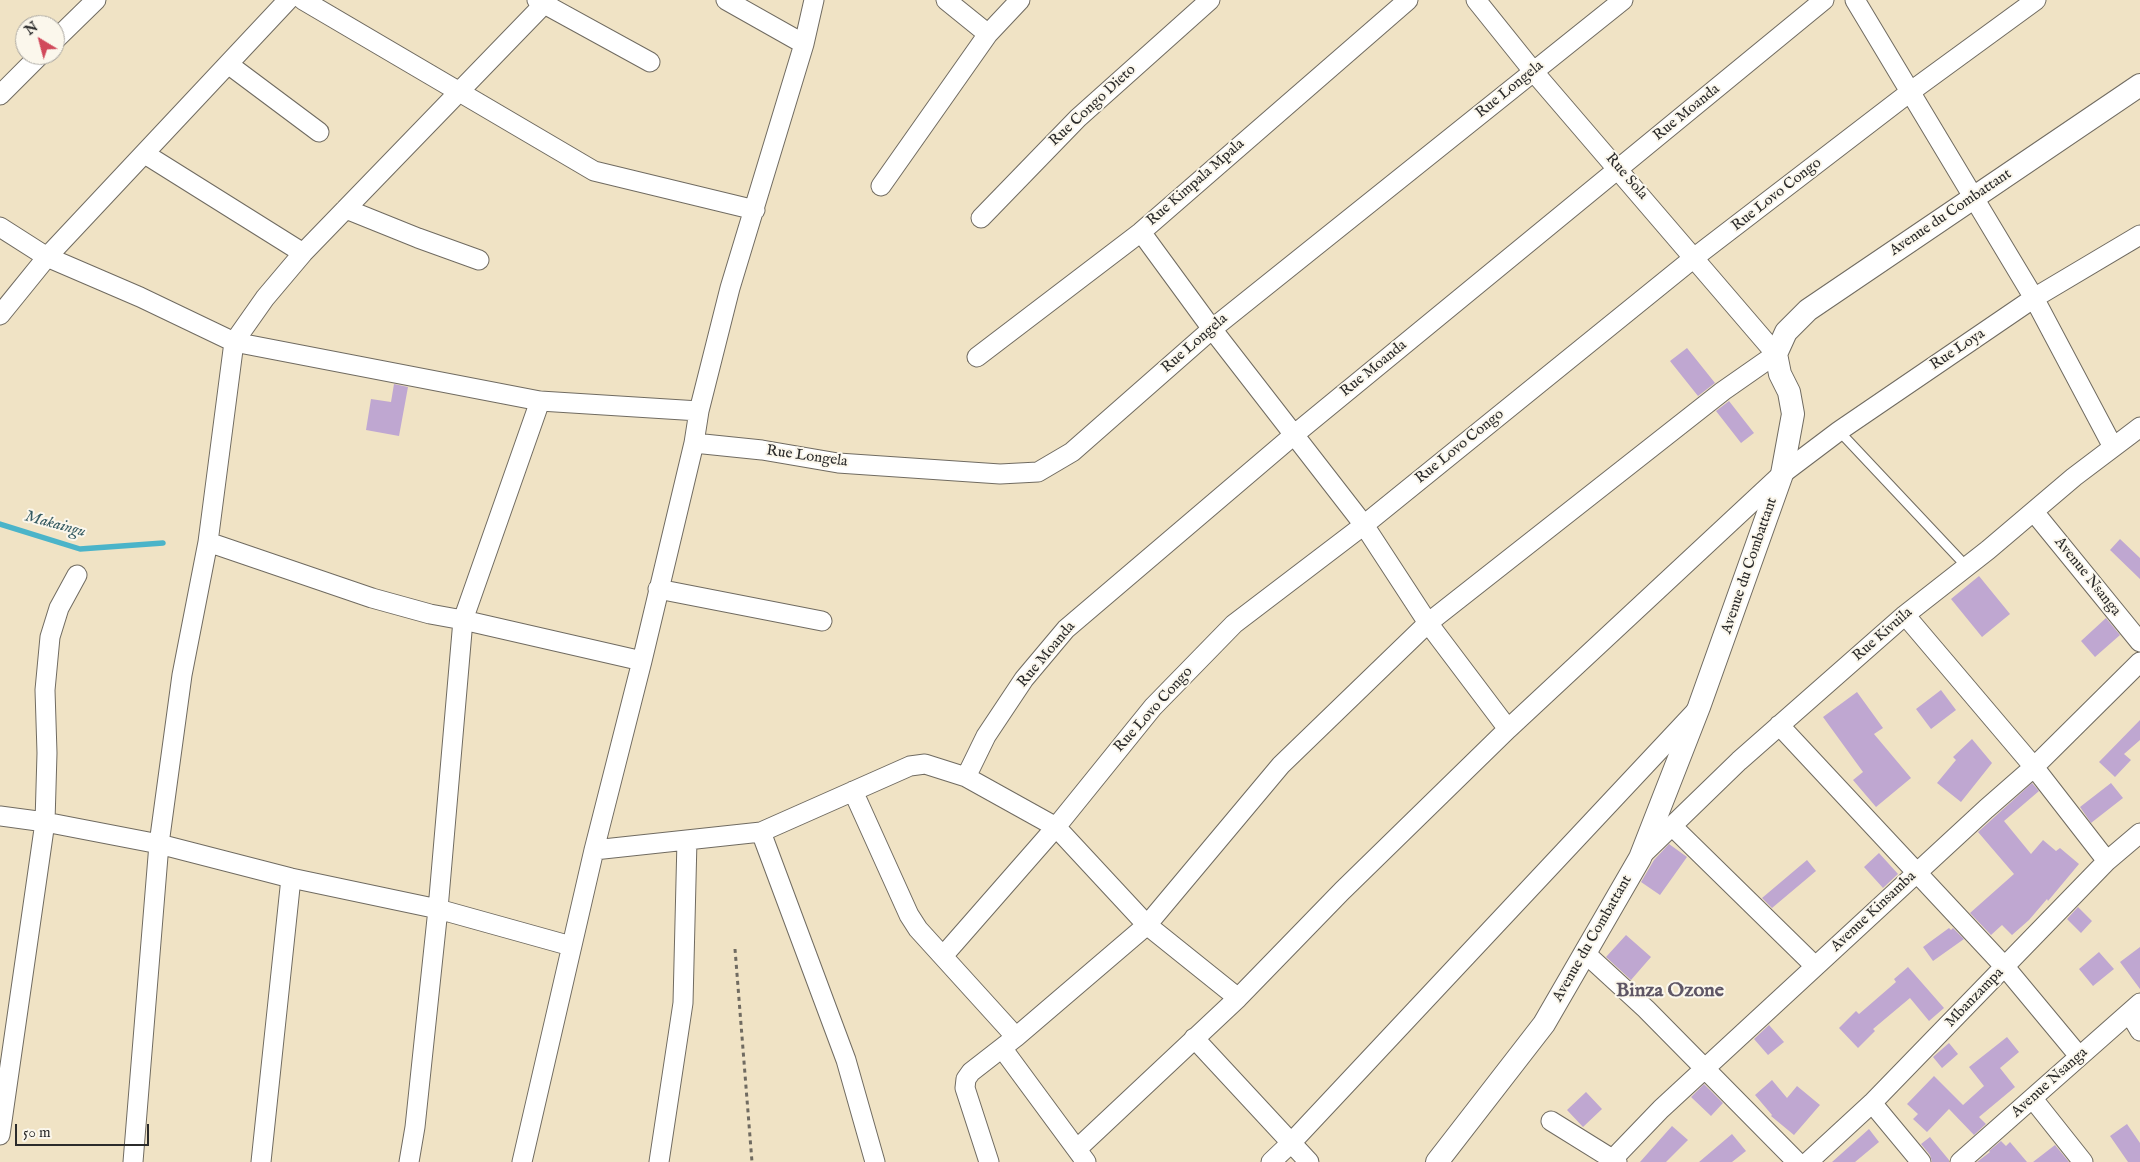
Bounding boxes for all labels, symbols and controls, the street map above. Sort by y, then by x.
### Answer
north arrow [15,15,65,65]
text: N [21,18,42,40]
street label: Rue Longela [1473,57,1547,123]
street label: Rue Congo Dieto [1046,61,1140,151]
street label: Rue Moanda [1650,81,1724,145]
street label: Rue Kimpala Mpala [1144,136,1248,230]
street label: Rue Sola [1601,150,1651,204]
street label: Rue Lovo Congo [1729,154,1825,236]
street label: Avenue du Combattant [1887,166,2015,260]
street label: Rue Longela [1158,310,1232,378]
street label: Rue Loya [1927,325,1989,375]
street label: Rue Moanda [1337,337,1411,401]
street label: Rue Lovo Congo [1412,406,1508,488]
street label: Rue Longela [765,442,849,472]
street label: Avenue du Combattant [1718,496,1782,636]
water label: Makaingu [22,508,88,542]
street label: Avenue Nsanga [2050,534,2124,620]
street label: Rue Kivuila [1850,604,1916,666]
street label: Rue Moanda [1014,618,1080,692]
street label: Rue Lovo Congo [1111,664,1197,756]
street label: Avenue Kinsamba [1828,868,1920,956]
street label: Avenue du Combattant [1549,873,1637,1005]
street label: Mbanzampa [1942,964,2008,1032]
district label: Binza Ozone [1616,980,1724,1004]
street label: Avenue Nsanga [2008,1044,2092,1122]
scale bar [18,1114,151,1146]
text: 50 m [23,1123,51,1142]

